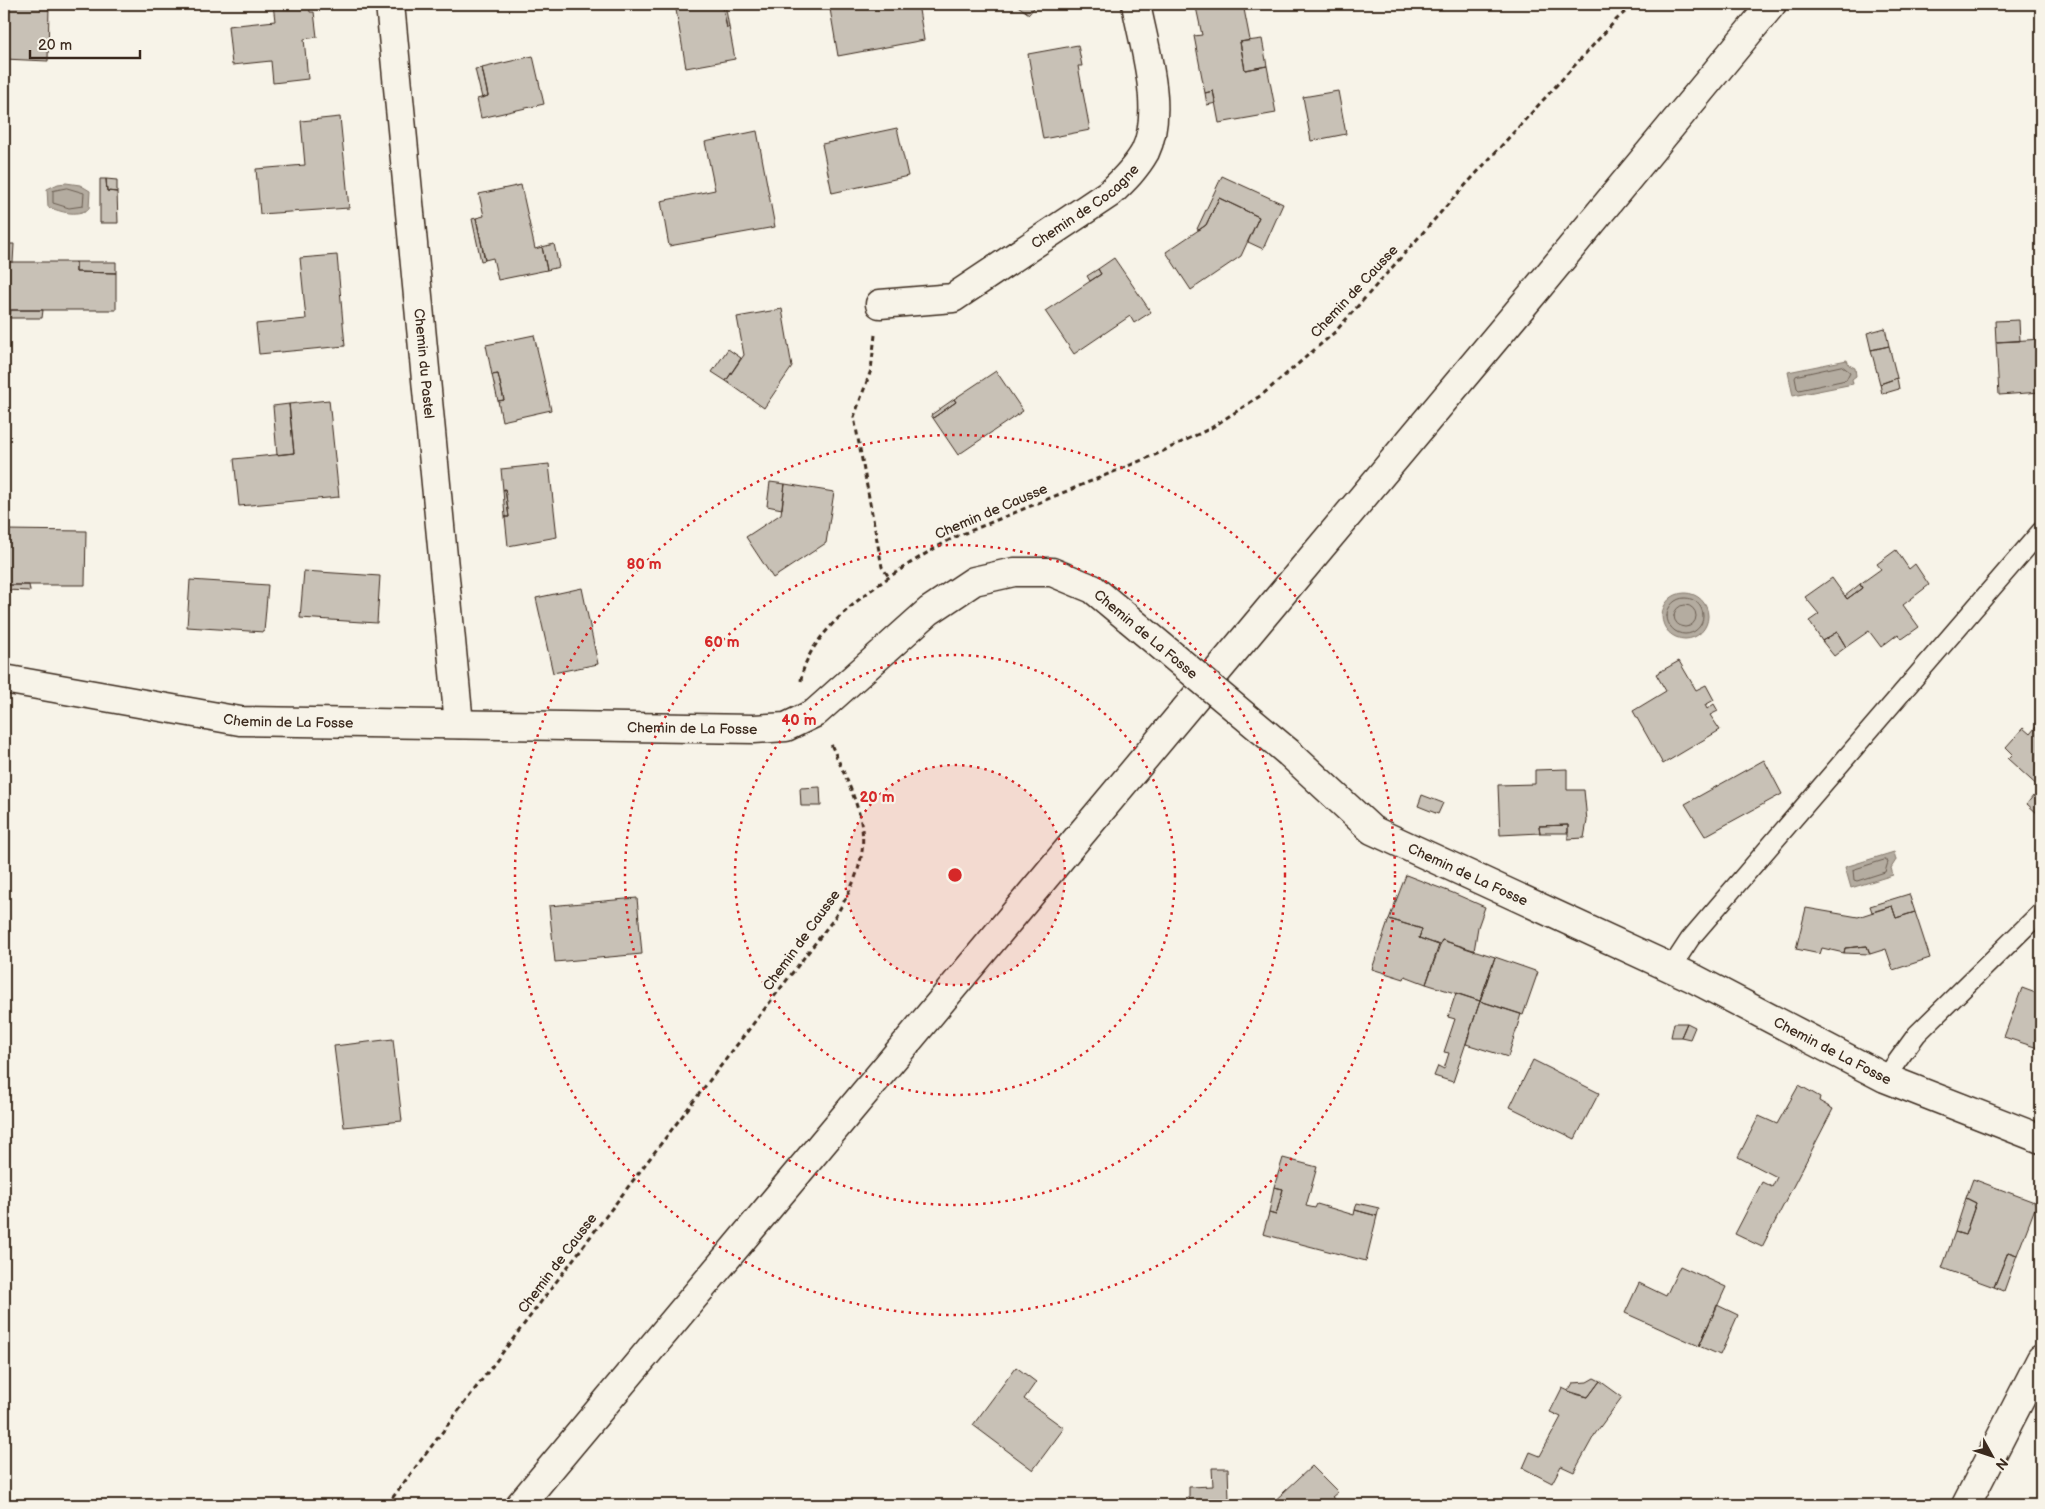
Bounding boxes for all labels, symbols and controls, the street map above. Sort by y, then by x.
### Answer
scale bar [30,28,140,60]
text: 20 m [38,36,72,55]
street label: Chemin de Cocagne [1028,161,1143,252]
street label: Chemin de Causse [1307,241,1402,341]
street label: Chemin du Pastel [410,308,438,419]
street label: Chemin de Causse [932,480,1050,543]
text: 80 m [626,555,662,574]
street label: Chemin de La Fosse [1090,586,1201,683]
text: 60 m [704,633,740,652]
street label: Chemin de La Fosse [222,710,353,732]
text: 40 m [781,711,817,730]
street label: Chemin de La Fosse [627,719,757,738]
text: 20 m [860,788,895,807]
street label: Chemin de La Fosse [1405,840,1531,910]
centre of rings [946,866,964,884]
street label: Chemin de Causse [759,887,844,994]
street label: Chemin de La Fosse [1771,1014,1893,1089]
street label: Chemin de Causse [514,1210,600,1317]
north arrow [1968,1432,2018,1482]
text: N [1992,1455,2011,1474]

